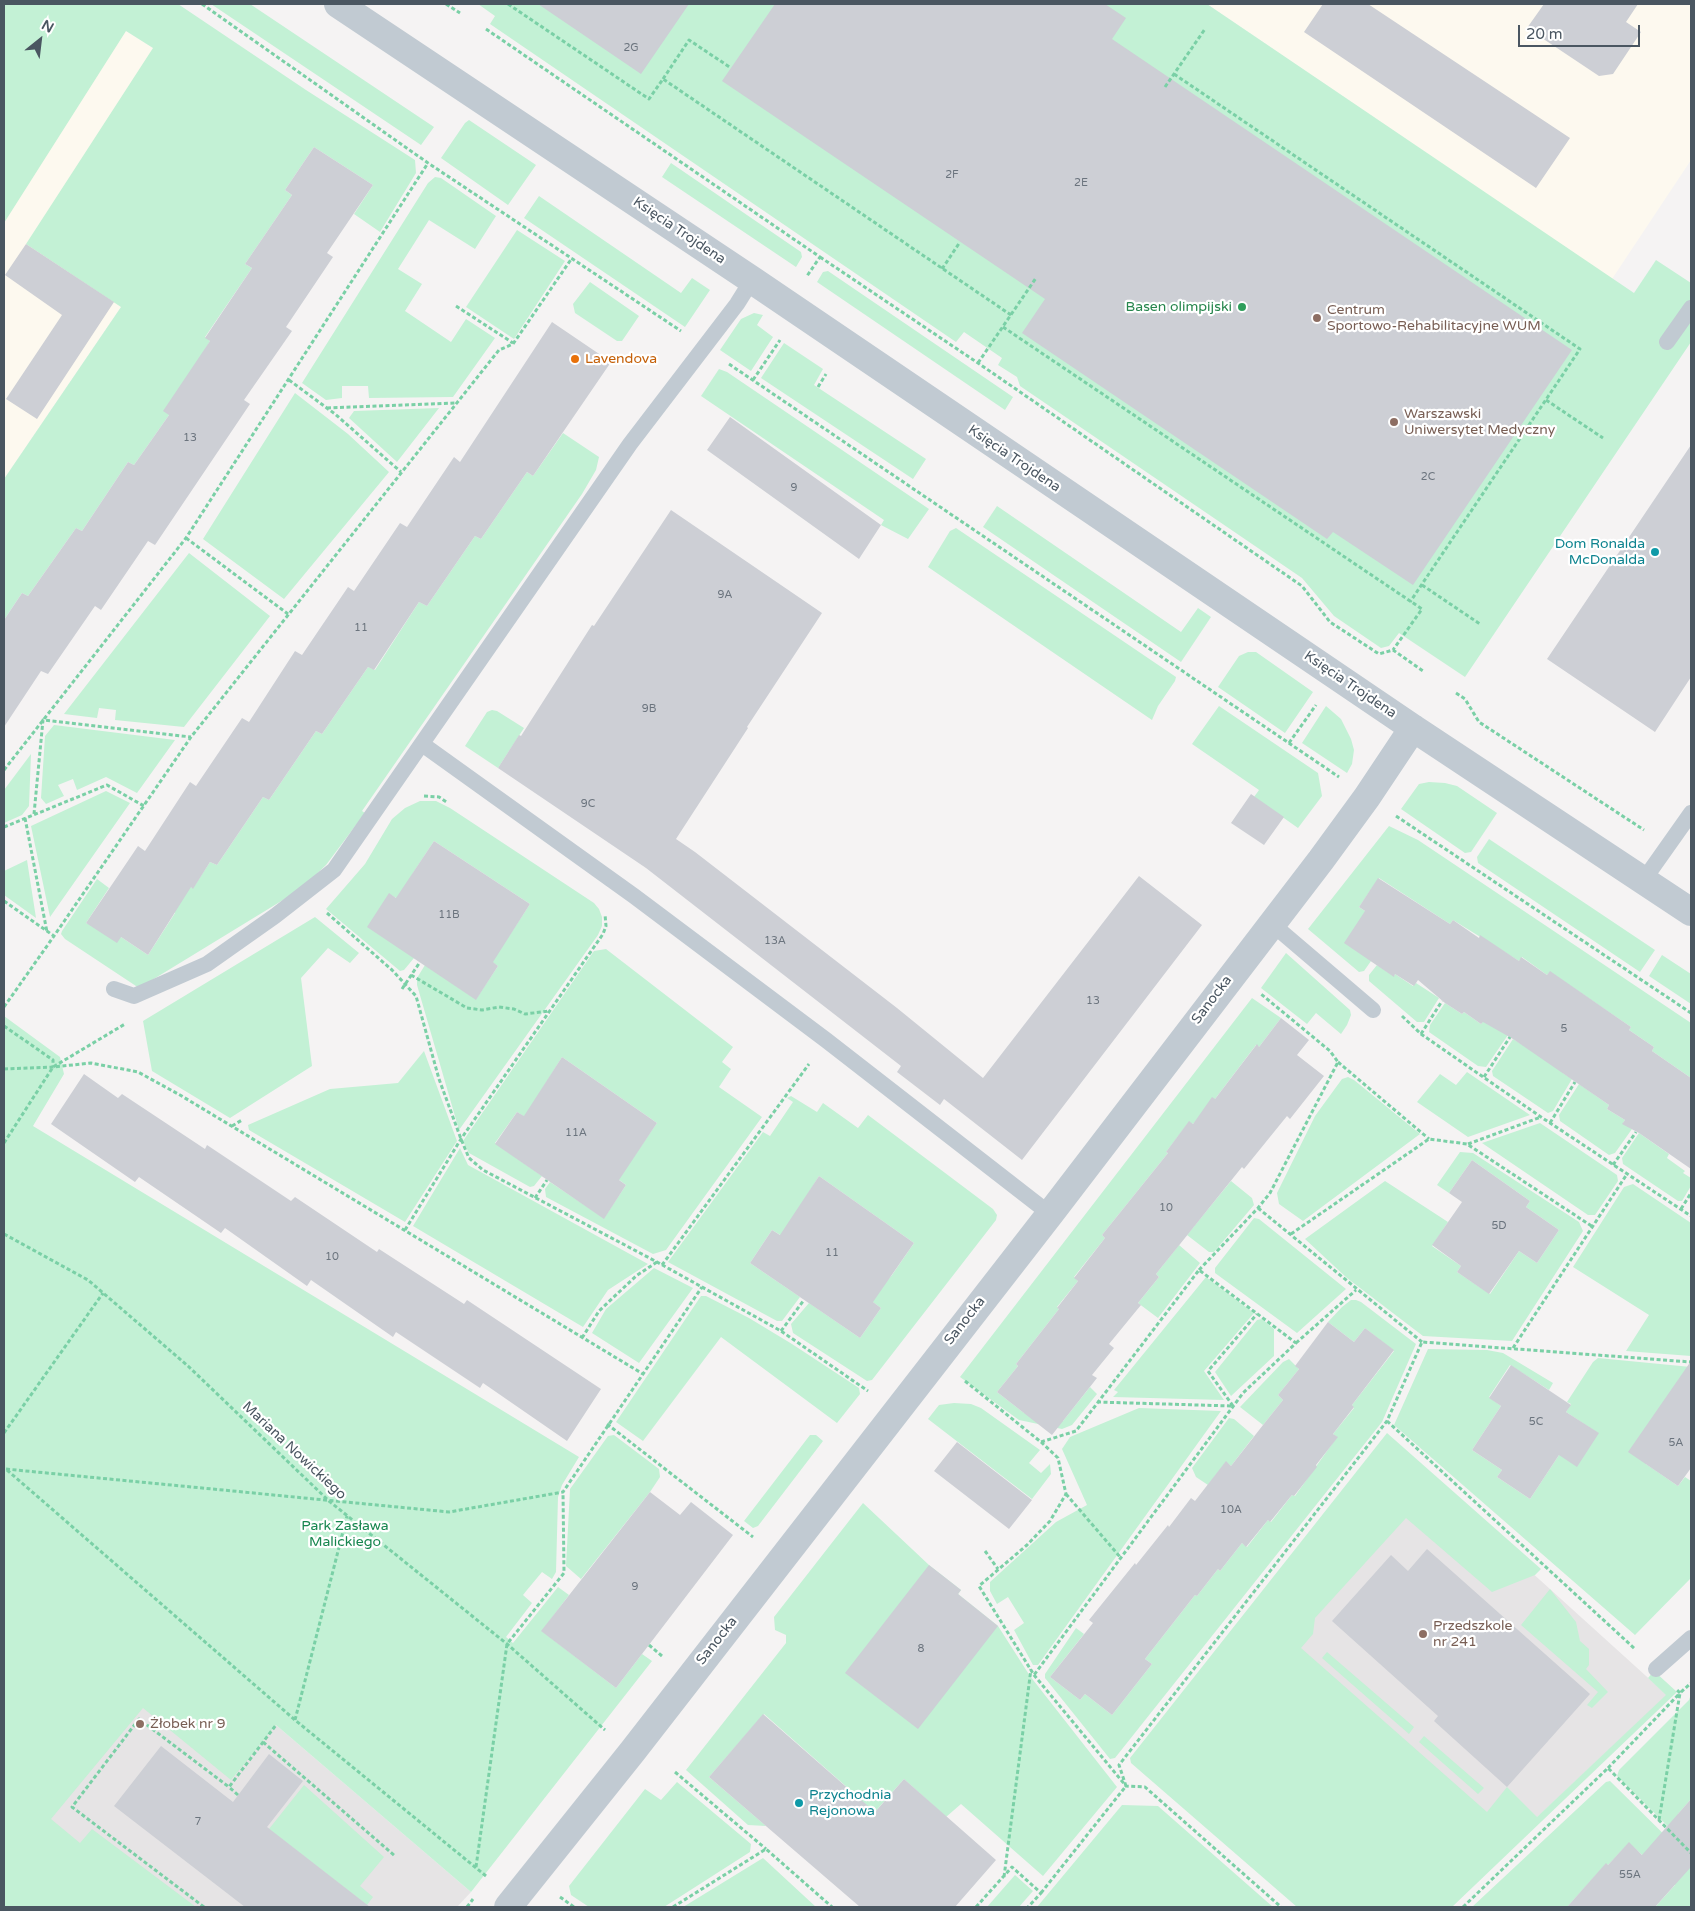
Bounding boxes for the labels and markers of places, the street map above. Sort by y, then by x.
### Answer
place label: Basen olimpijski [1126,299,1232,315]
marker: Basen olimpijski [1236,301,1248,313]
place label: Centrum Sportowo-Rehabilitacyjne WUM [1327,302,1541,334]
marker: Centrum Sportowo-Rehabilitacyjne WUM [1311,312,1323,324]
place label: Lavendova [585,351,657,367]
marker: Lavendova [569,353,581,365]
place label: Warszawski Uniwersytet Medyczny [1404,406,1555,438]
marker: Warszawski Uniwersytet Medyczny [1388,416,1400,428]
place label: Dom Ronalda McDonalda [1555,536,1645,568]
marker: Dom Ronalda McDonalda [1649,546,1661,558]
place label: Przedszkole nr 241 [1433,1618,1513,1650]
marker: Przedszkole nr 241 [1417,1628,1429,1640]
place label: Żłobek nr 9 [150,1716,225,1732]
marker: Żłobek nr 9 [134,1718,146,1730]
place label: Przychodnia Rejonowa [809,1787,891,1820]
marker: Przychodnia Rejonowa [793,1797,805,1809]

